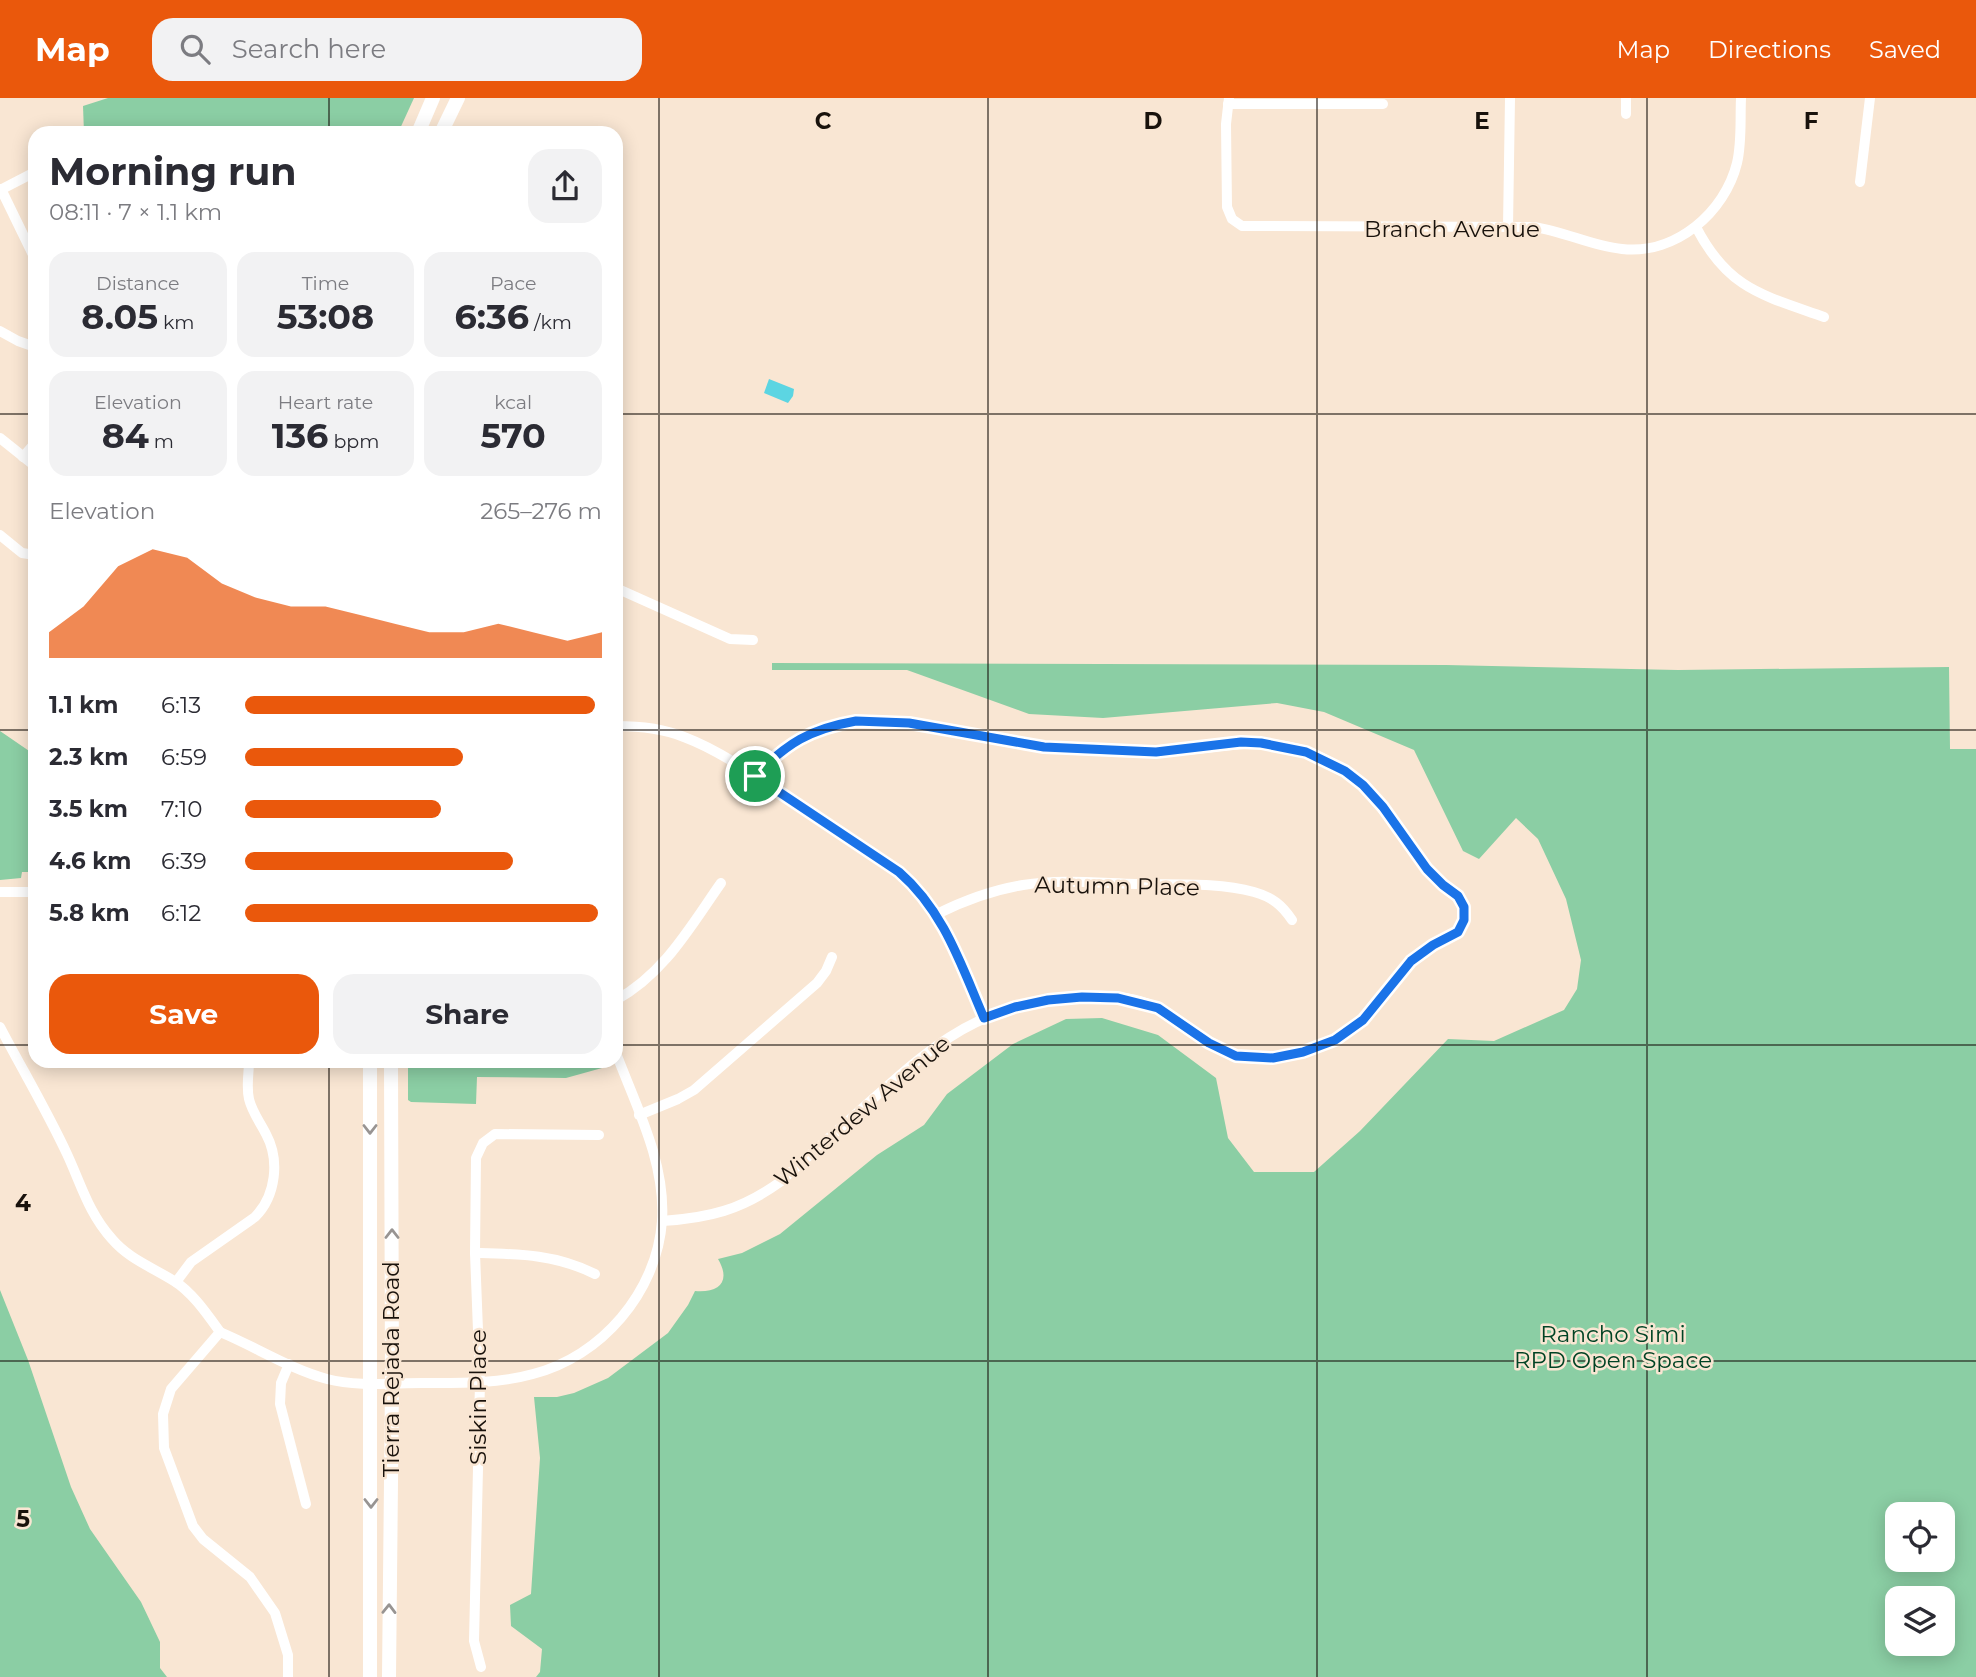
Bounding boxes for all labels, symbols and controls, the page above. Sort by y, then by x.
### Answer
search box [152,18,642,81]
text: Map [35,29,110,69]
icon: search [176,30,214,68]
text: Search here [232,33,386,65]
text: Map [1617,35,1670,64]
text: Directions [1708,35,1831,64]
text: Saved [1869,35,1941,64]
text: C [815,107,832,135]
text: D [1144,107,1163,135]
text: E [1474,107,1490,135]
text: F [1804,107,1819,135]
text: Morning run [49,148,297,195]
button: share [528,149,602,223]
text: 08:11 · 7 × 1.1 km [49,198,222,226]
street label: Branch Avenue [1364,215,1540,243]
text: Distance [96,272,180,295]
text: Time [302,272,349,295]
text: Pace [490,272,536,295]
text: 8.05 [81,295,158,338]
text: 53:08 [277,295,374,338]
text: 6:36 [455,295,529,338]
text: km [158,311,194,334]
text: /km [529,311,572,334]
text: Elevation [94,391,182,414]
text: Heart rate [278,391,373,414]
text: kcal [494,391,532,414]
text: 84 [102,414,149,457]
text: 136 [272,414,328,457]
text: 570 [481,414,546,457]
text: m [149,430,174,453]
text: bpm [328,430,379,453]
text: Elevation [49,497,155,525]
text: 265–276 m [480,497,602,525]
text: 1.1 km [49,691,118,719]
text: 6:13 [161,691,201,719]
text: 2.3 km [49,743,128,771]
text: 6:59 [161,743,207,771]
pin [725,746,785,806]
icon: arrive [736,757,774,795]
text: 3.5 km [49,795,128,823]
text: 7:10 [161,795,203,823]
text: 4.6 km [49,847,131,875]
text: 6:39 [161,847,207,875]
street label: Autumn Place [1034,871,1200,901]
text: 5.8 km [49,899,130,927]
text: 6:12 [161,899,201,927]
button: Save [49,974,319,1054]
button: Share [333,974,602,1054]
street label: Winterdew Avenue [768,1029,956,1193]
one-way arrow [362,1124,378,1134]
text: 4 [15,1189,31,1217]
one-way arrow [384,1229,400,1239]
street label: Tierra Rejada Road [377,1261,405,1477]
park label: Rancho Simi RPD Open Space [1514,1320,1712,1374]
street label: Siskin Place [464,1329,492,1465]
one-way arrow [363,1498,379,1509]
map controls [1885,1502,1955,1656]
button: locate [1885,1502,1955,1572]
text: 5 [16,1505,30,1533]
button: layers [1885,1586,1955,1656]
one-way arrow [381,1603,397,1614]

